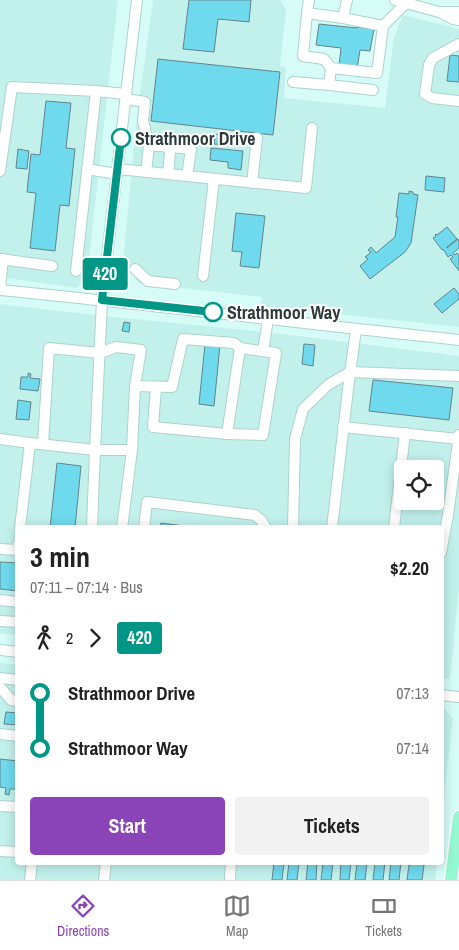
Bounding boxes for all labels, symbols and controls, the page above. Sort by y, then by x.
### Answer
place label: Strathmoor Drive [135,126,256,151]
marker: Strathmoor Drive [111,128,131,148]
line badge: 420 [76,258,134,290]
text: 420 [93,261,117,286]
place label: Strathmoor Way [227,300,341,325]
marker: Strathmoor Way [203,302,223,322]
map controls [394,460,444,510]
button: locate [394,460,444,510]
text: 3 min [30,538,90,576]
text: $2.20 [390,555,429,581]
text: 07:11 – 07:14 · Bus [30,576,143,598]
icon: walk [30,624,58,652]
icon: forward [81,624,109,652]
text: 420 [127,625,152,650]
text: 2 [66,627,73,649]
text: Strathmoor Drive [68,680,195,706]
text: 07:13 [396,682,429,704]
text: Strathmoor Way [68,735,188,761]
text: 07:14 [396,737,429,759]
button: Start [30,797,225,855]
button: Tickets [235,797,429,855]
tab: Directions [57,892,109,940]
tab: Map [223,892,251,940]
tab: Tickets [365,892,402,940]

